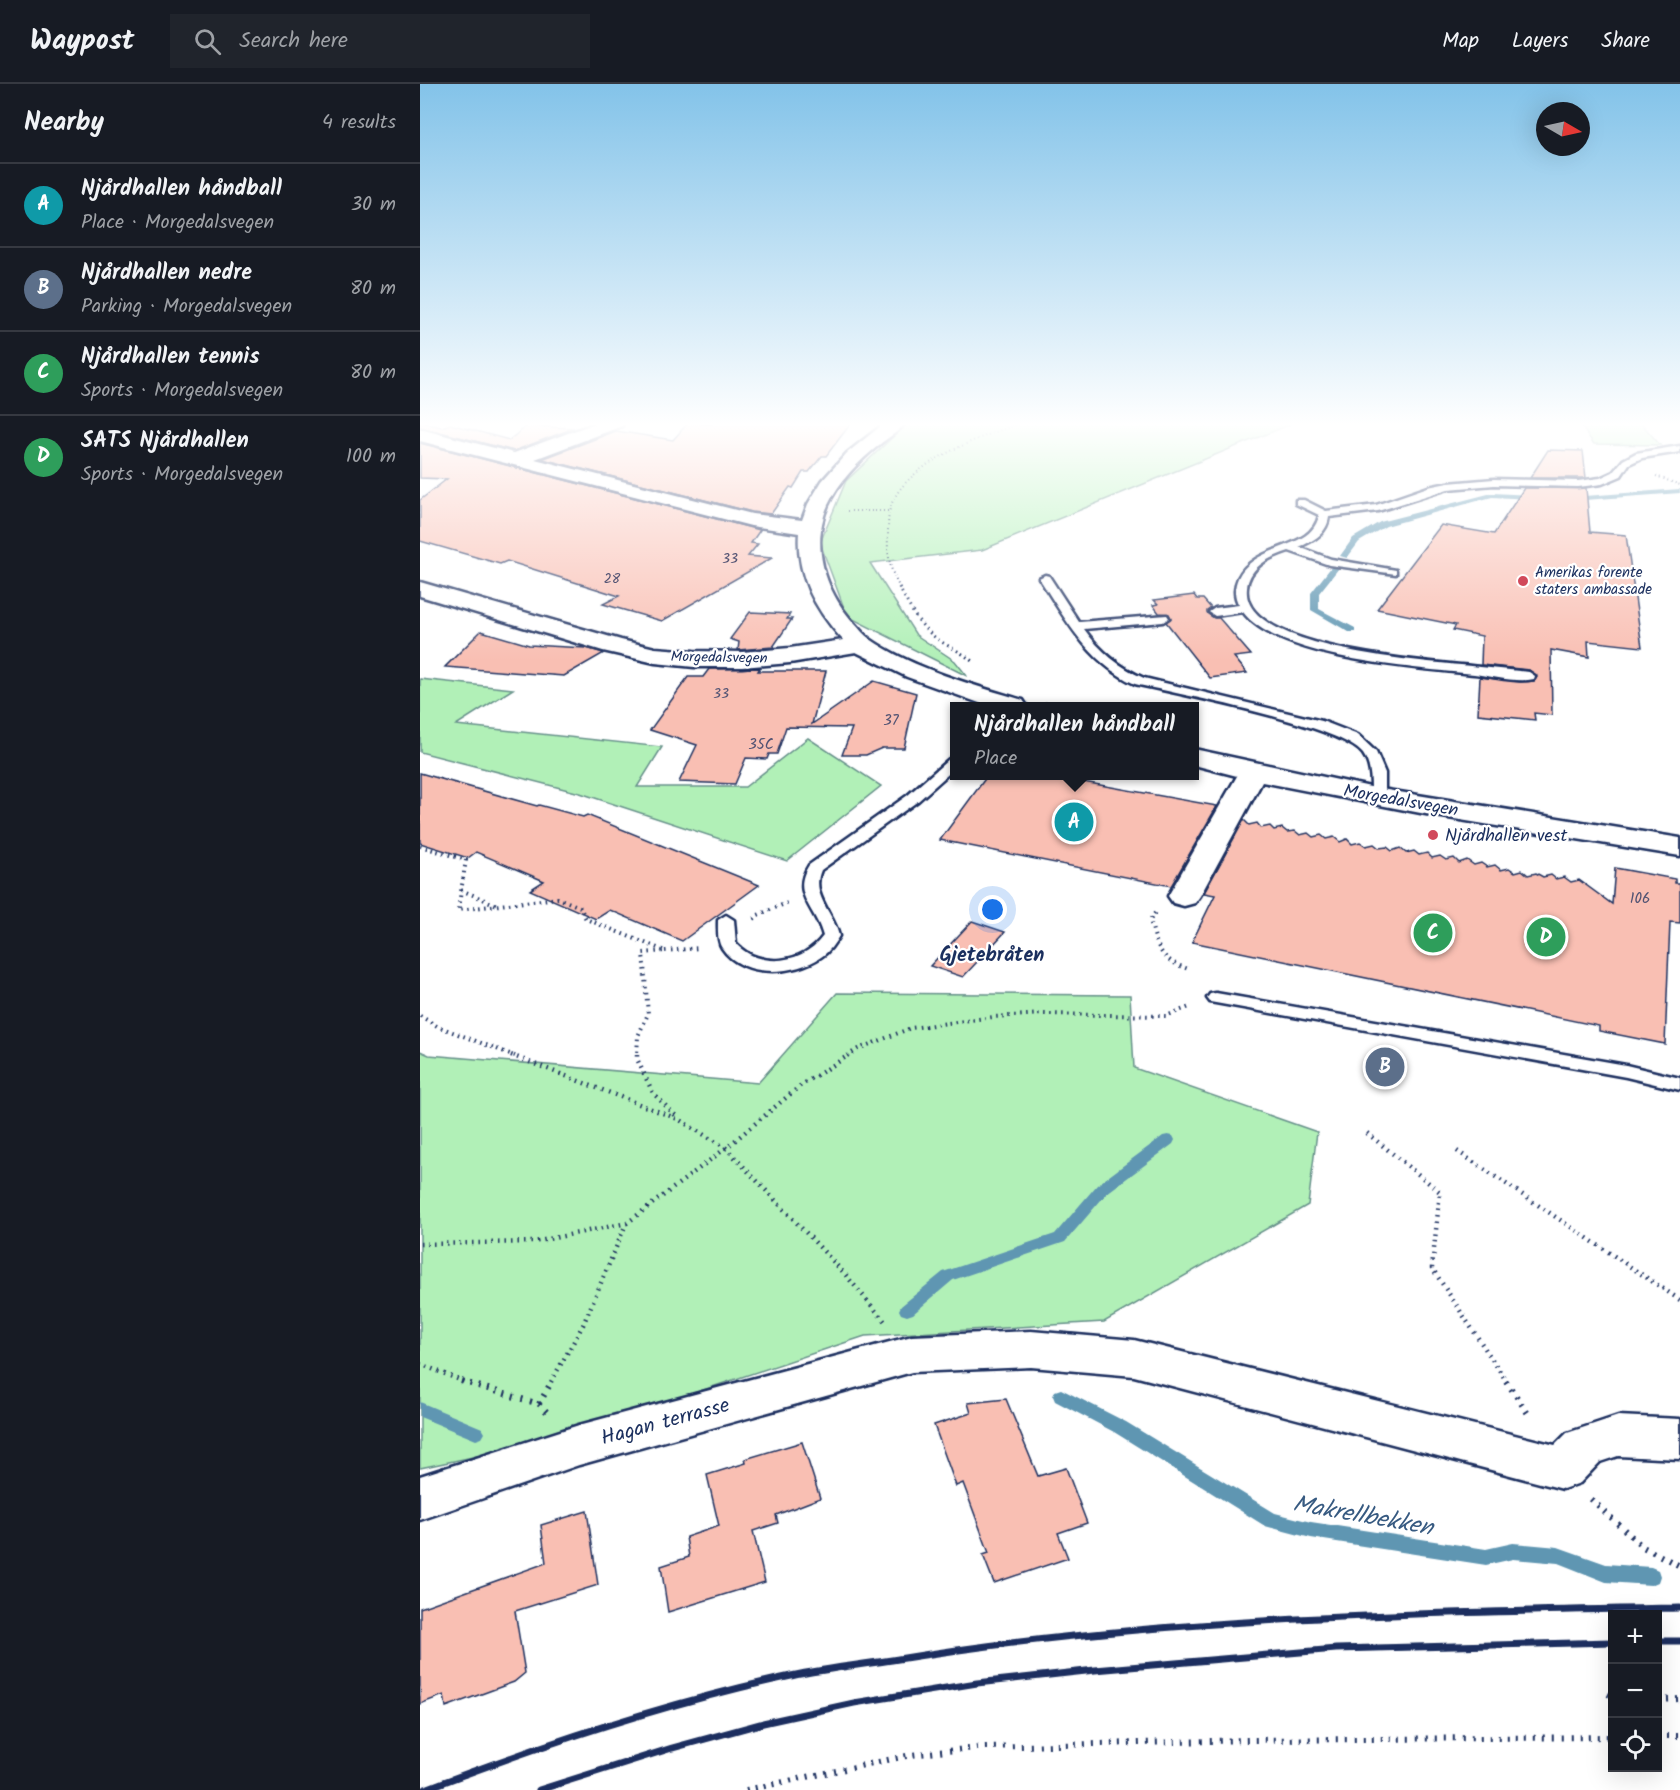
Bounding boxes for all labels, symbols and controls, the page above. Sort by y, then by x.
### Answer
search box [170,14,590,68]
text: Waypost [30,19,134,64]
text: Search here [239,24,348,59]
icon: search [191,25,224,58]
text: Map [1442,25,1479,58]
text: Layers [1512,25,1568,58]
text: Share [1601,25,1650,58]
text: Nearby [24,102,104,144]
north arrow [1536,102,1590,156]
text: 4 results [322,107,396,139]
text: Njårdhallen håndball [81,172,282,207]
text: A [37,189,50,221]
text: 30 m [351,189,396,221]
text: Place · Morgedalsvegen [81,207,274,239]
text: Njårdhallen nedre [81,256,252,291]
text: B [37,273,50,305]
text: 80 m [350,273,396,305]
text: Parking · Morgedalsvegen [81,291,292,323]
text: Njårdhallen tennis [81,340,260,375]
text: C [37,357,50,389]
text: 80 m [350,357,396,389]
text: Sports · Morgedalsvegen [81,375,283,407]
text: SATS Njårdhallen [81,424,249,459]
text: D [37,441,50,473]
text: 100 m [346,441,396,473]
text: Sports · Morgedalsvegen [81,459,283,491]
house number: 33 [722,548,738,570]
place label: Amerikas forente staters ambassade [1535,561,1652,602]
house number: 28 [604,568,621,590]
marker: Amerikas forente staters ambassade [1516,574,1530,588]
street label: Morgedalsvegen [670,645,768,671]
house number: 33 [713,683,729,705]
popup [950,702,1199,780]
text: Njårdhallen håndball [974,708,1175,743]
house number: 37 [883,709,900,733]
house number: 35C [748,733,774,757]
text: Place [974,743,1017,775]
street label: Morgedalsvegen [1341,777,1461,826]
pin: A [1054,800,1094,844]
place label: Njårdhallen vest [1445,822,1568,851]
marker: Njårdhallen vest [1426,828,1440,842]
house number: 106 [1630,887,1650,911]
your location [978,895,1007,924]
pin: C [1414,910,1452,956]
pin: D [1526,914,1566,960]
district label: Gjetebråten [940,940,1044,972]
pin: B [1366,1044,1404,1090]
street label: Hagan terrasse [597,1389,734,1455]
water label: Makrellbekken [1290,1485,1438,1548]
map controls [1608,1610,1662,1772]
button: + [1608,1610,1662,1664]
button: − [1608,1664,1662,1718]
button: locate [1608,1718,1662,1772]

